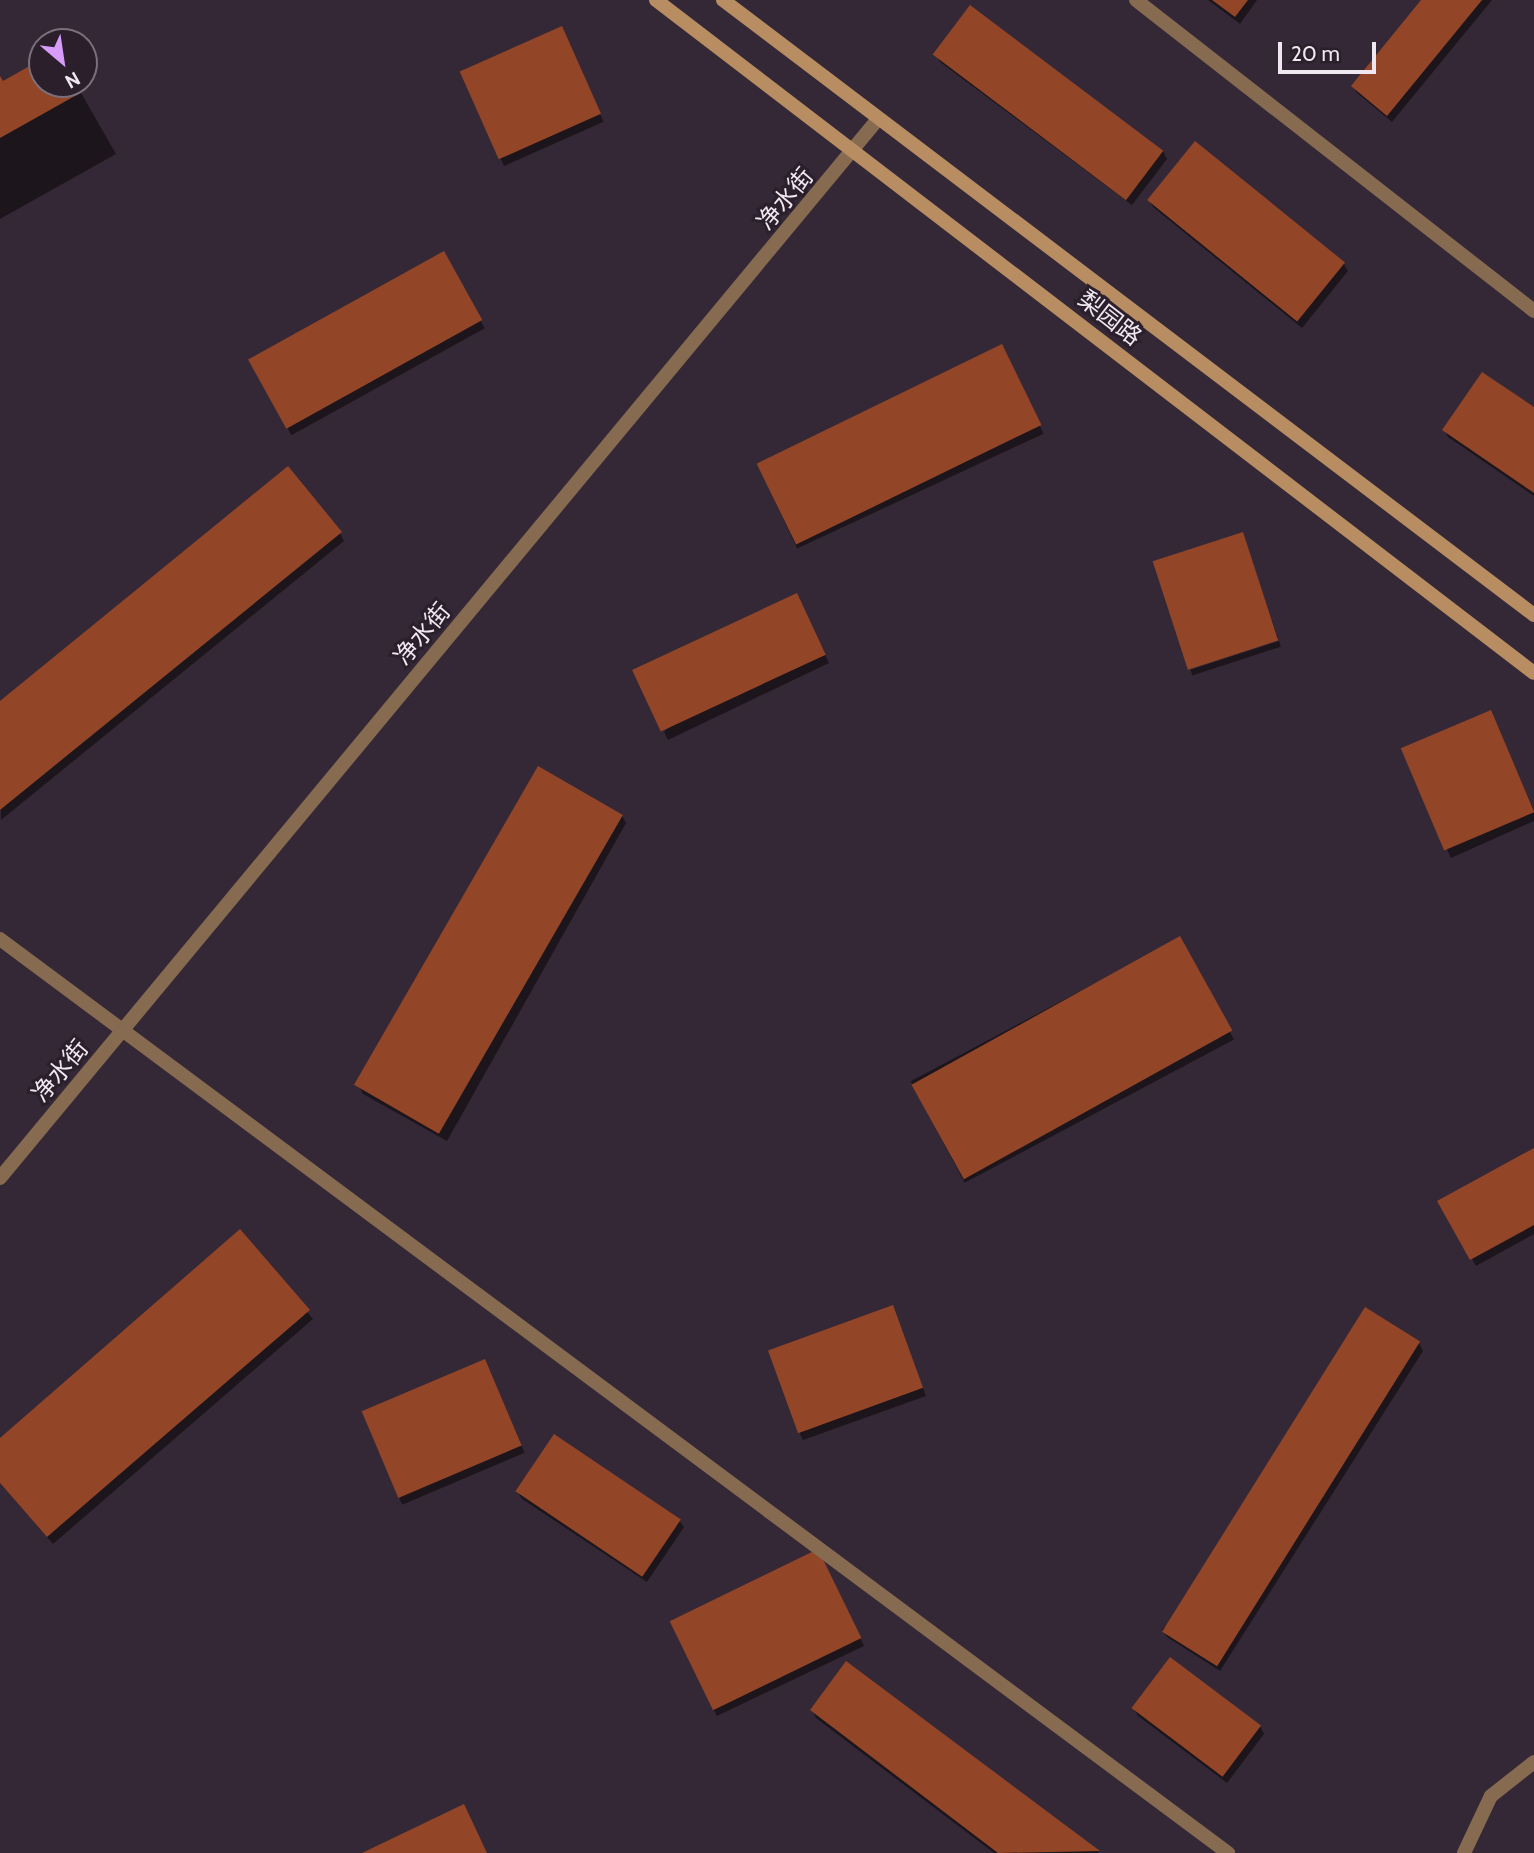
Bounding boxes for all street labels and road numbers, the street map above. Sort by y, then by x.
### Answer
street label: 净水街 [751,162,819,236]
street label: 梨园路 [1073,284,1147,352]
street label: 净水街 [388,597,456,671]
street label: 净水街 [26,1034,94,1108]

